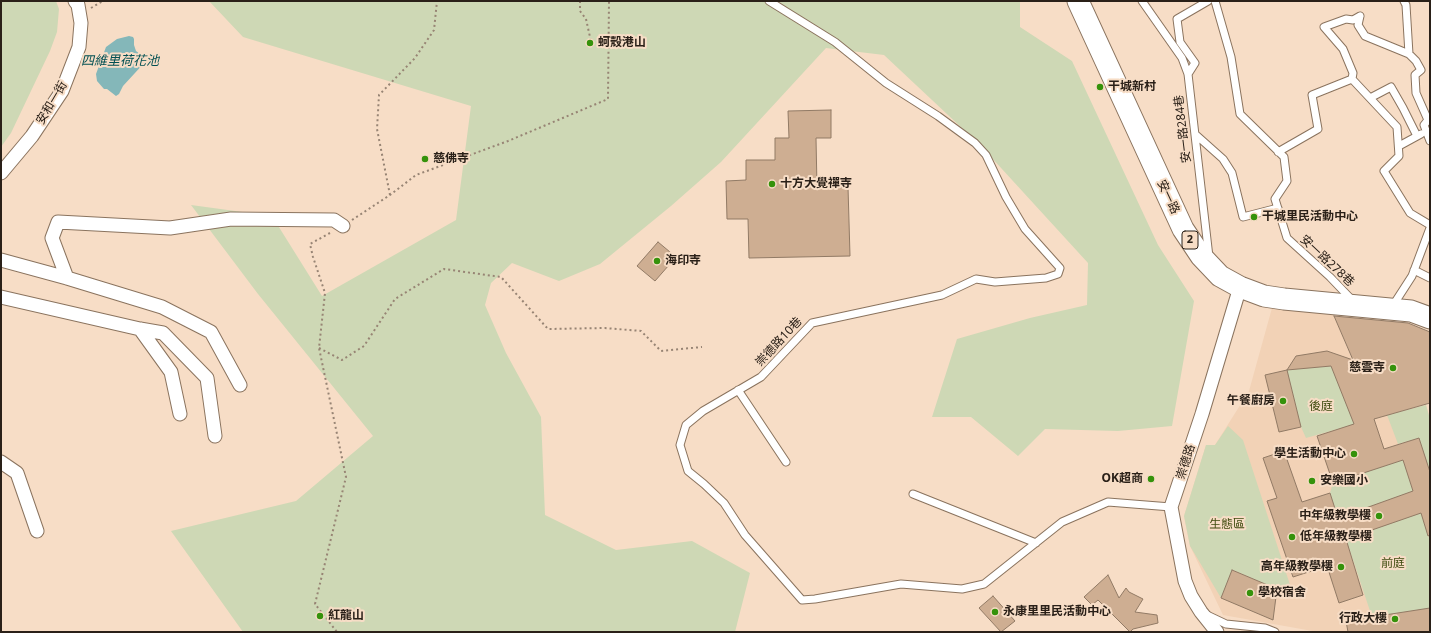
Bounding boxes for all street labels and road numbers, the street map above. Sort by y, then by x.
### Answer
street label: 安和一街 [33,79,71,127]
street label: 安一路284巷 [1172,94,1194,164]
street label: 安一路 [1154,178,1182,216]
road number: 2 [1182,231,1198,249]
street label: 安一路278巷 [1297,232,1357,290]
street label: 崇德路10巷 [753,315,805,369]
street label: 崇德路 [1174,443,1198,481]

